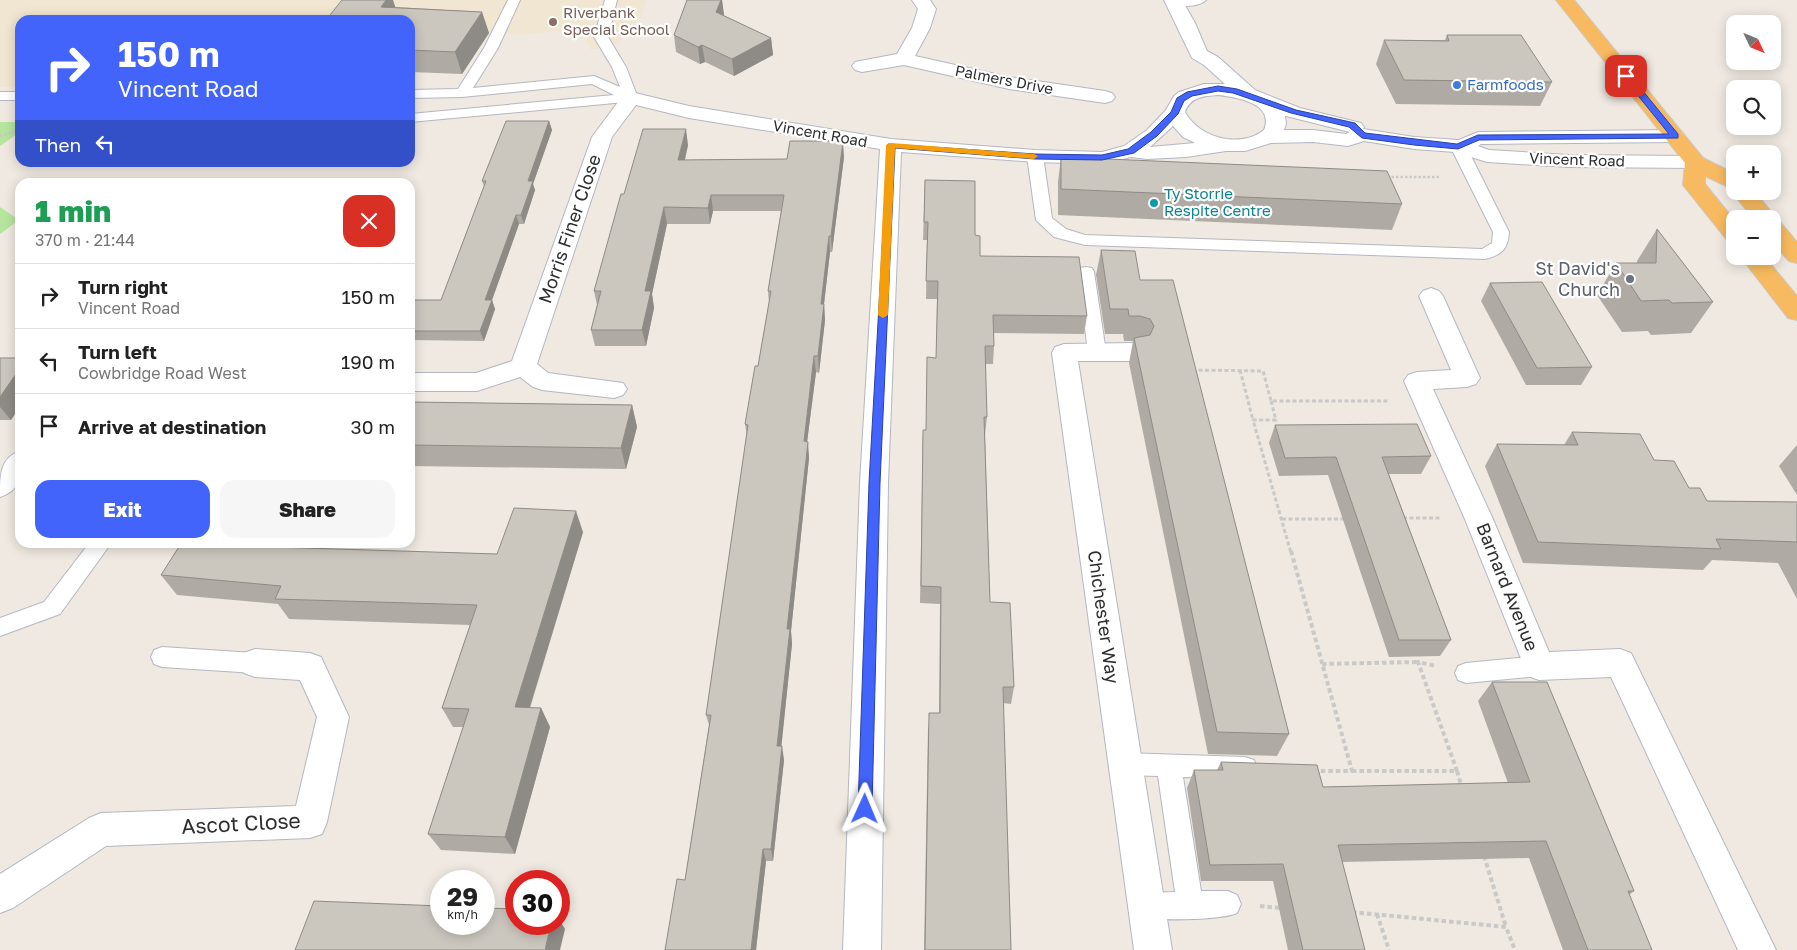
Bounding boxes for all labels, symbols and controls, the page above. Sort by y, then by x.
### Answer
place label: Riverbank Special School [563,3,670,38]
north arrow [1726,15,1781,70]
map controls [1726,15,1781,265]
marker: Riverbank Special School [547,16,559,28]
text: 150 m [118,33,220,75]
icon: right [35,35,100,100]
pin [1605,55,1647,97]
street label: Palmers Drive [954,61,1055,97]
icon: arrive [1612,62,1640,90]
text: Vincent Road [118,75,258,102]
place label: Farmfoods [1467,75,1544,93]
marker: Farmfoods [1451,79,1463,91]
button: search [1726,80,1781,135]
street label: Vincent Road [771,116,869,150]
icon: left [91,130,119,158]
text: Then [35,133,81,156]
button: + [1726,145,1781,200]
street label: Vincent Road [1529,148,1625,170]
street label: Morris Finer Close [533,151,605,306]
place label: Ty Storrie Respite Centre [1164,184,1271,219]
text: 1 min [35,193,111,229]
button: close [343,195,395,247]
marker: Ty Storrie Respite Centre [1148,197,1160,209]
button: − [1726,210,1781,265]
text: 370 m · 21:44 [35,230,135,250]
place label: St David's Church [1535,257,1620,300]
marker: St David's Church [1624,273,1636,285]
text: Turn right [78,275,168,298]
icon: right [35,282,63,310]
text: 150 m [341,285,395,308]
text: Vincent Road [78,298,180,318]
text: Turn left [78,340,157,363]
icon: left [35,347,63,375]
text: 190 m [341,350,395,373]
text: Cowbridge Road West [78,363,247,383]
icon: arrive [35,412,63,440]
text: Arrive at destination [78,415,266,438]
text: 30 m [351,415,395,438]
button: Exit [35,480,210,538]
button: Share [220,480,395,538]
street label: Barnard Avenue [1472,519,1544,654]
street label: Chichester Way [1084,549,1124,685]
position arrow [838,782,890,834]
street label: Ascot Close [181,807,301,839]
speed limit sign: 30 [505,870,570,935]
text: 29 [447,881,478,912]
text: km/h [447,907,478,922]

